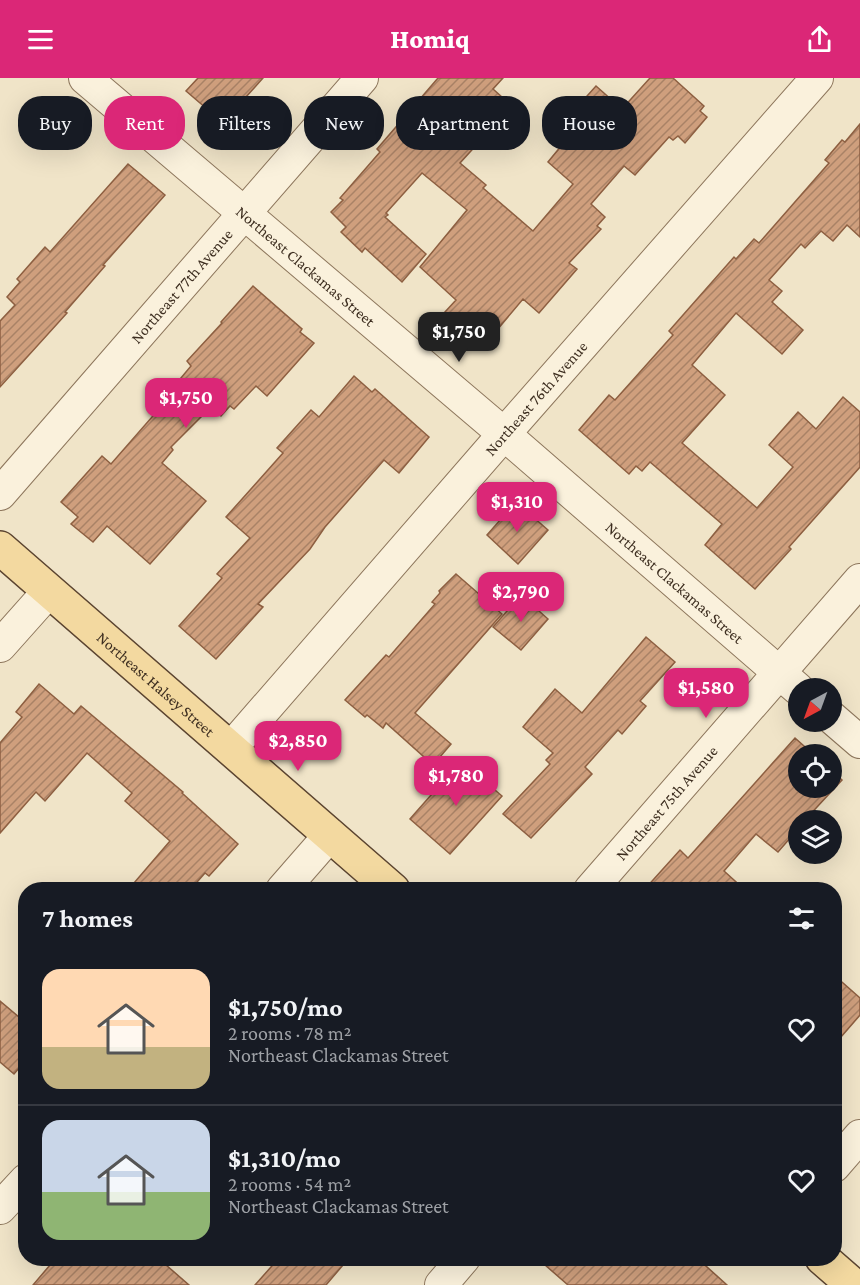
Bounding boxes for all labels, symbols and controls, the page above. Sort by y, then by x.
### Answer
icon: menu [24,23,57,56]
icon: share [803,23,836,56]
text: Homiq [390,24,470,54]
chip: Buy [18,96,92,150]
chip: Rent [104,96,185,150]
chip: Filters [197,96,292,150]
chip: New [304,96,384,150]
chip: Apartment [396,96,530,150]
chip: House [542,96,637,150]
street label: Northeast Clackamas Street [233,203,379,330]
street label: Northeast 77th Avenue [127,226,236,347]
pin: $1,750 [410,312,508,363]
text: $1,750 [432,320,486,342]
street label: Northeast 76th Avenue [481,338,591,459]
pin: $1,750 [137,378,235,429]
text: $1,750 [159,386,213,408]
pin: $1,310 [468,482,566,533]
text: $1,310 [491,490,543,512]
street label: Northeast Clackamas Street [602,518,747,647]
pin: $2,790 [472,572,570,623]
text: $2,790 [492,580,550,602]
street label: Northeast Halsey Street [94,629,219,740]
pin: $1,580 [657,668,755,719]
text: $1,580 [678,676,734,698]
north arrow [788,678,842,732]
map controls [788,678,842,864]
pin: $2,850 [249,721,347,772]
text: $2,850 [268,729,328,751]
street label: Northeast 75th Avenue [612,742,721,863]
button: locate [788,744,842,798]
pin: $1,780 [407,756,505,807]
text: $1,780 [428,764,484,786]
button: layers [788,810,842,864]
icon: filters [785,902,818,935]
text: 7 homes [42,904,133,933]
icon: home [90,993,162,1065]
text: $1,750/mo [228,993,343,1022]
icon: heart [785,1013,818,1046]
text: 2 rooms · 78 m² [228,1022,352,1044]
text: Northeast Clackamas Street [228,1044,449,1066]
icon: home [90,1144,162,1216]
text: $1,310/mo [228,1144,341,1173]
icon: heart [785,1164,818,1197]
text: 2 rooms · 54 m² [228,1173,351,1195]
text: Northeast Clackamas Street [228,1195,449,1217]

